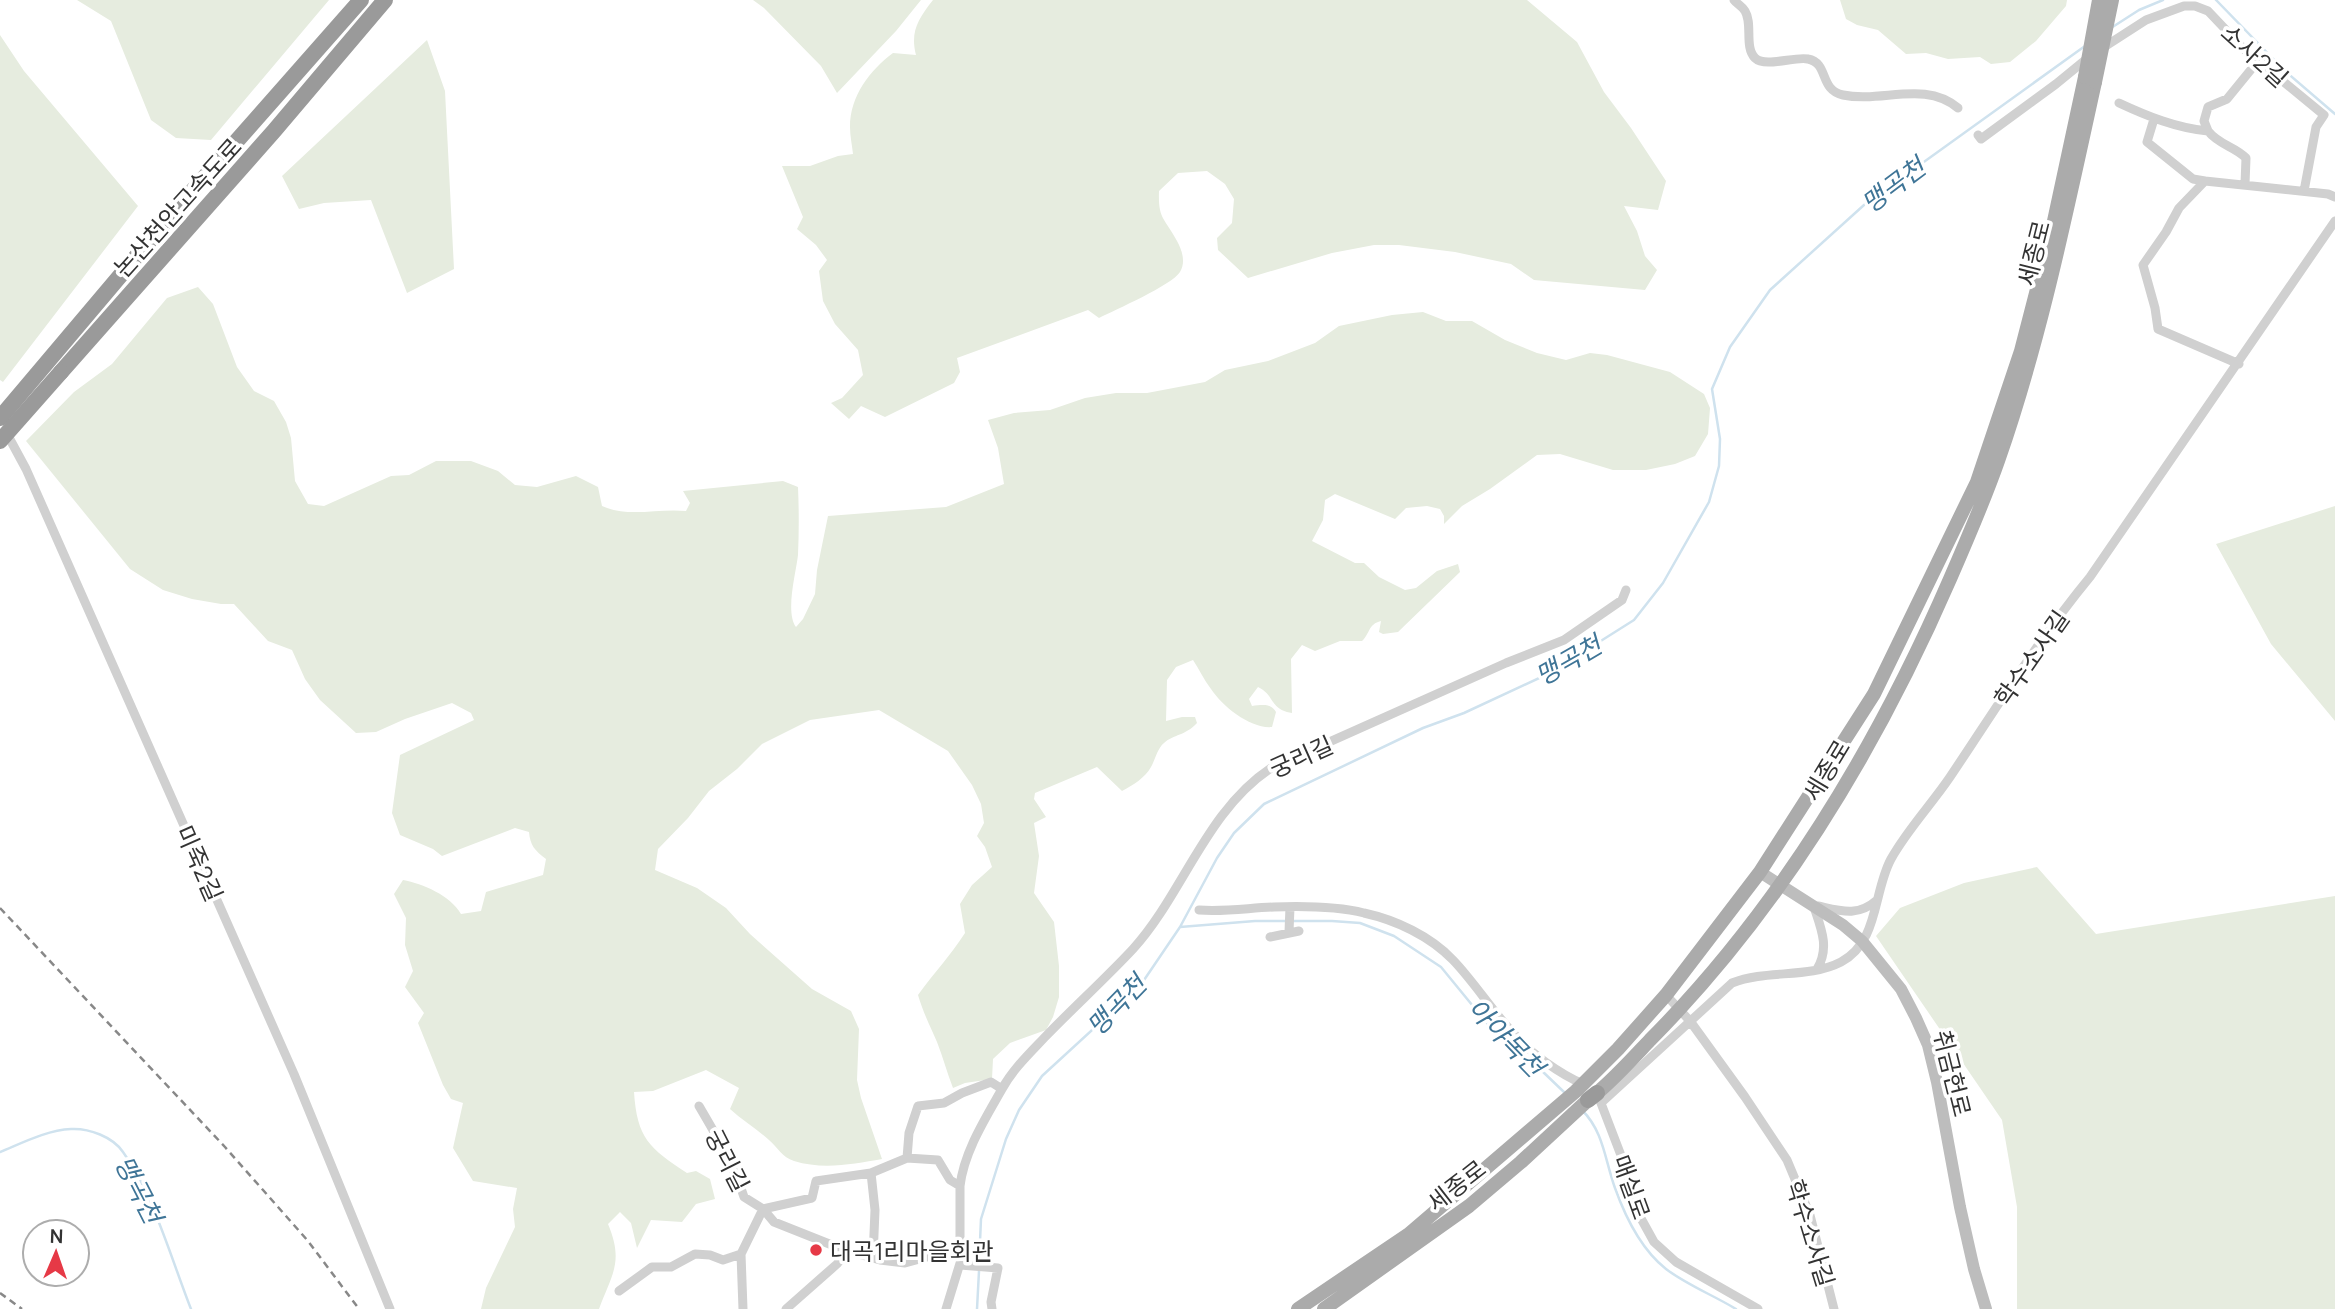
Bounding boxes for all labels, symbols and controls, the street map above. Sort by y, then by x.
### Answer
street label: 소사2길 [2214,16,2296,94]
street label: 논산천안고속도로 [106,130,248,284]
water label: 맹곡천 [1854,147,1935,221]
street label: 세종로 [2009,217,2057,289]
street label: 학수소사길 [1986,603,2076,713]
water label: 맹곡천 [1528,625,1611,694]
street label: 궁리길 [1264,727,1338,785]
street label: 세종로 [1795,733,1857,807]
street label: 미죽2길 [169,820,231,906]
water label: 맹곡천 [1078,964,1156,1043]
water label: 아야목천 [1460,990,1554,1086]
street label: 취금헌로 [1926,1026,1980,1120]
street label: 궁리길 [698,1123,758,1197]
water label: 맹곡천 [107,1149,173,1232]
street label: 매실로 [1605,1150,1659,1224]
street label: 세종로 [1420,1152,1492,1218]
street label: 학수소사길 [1779,1175,1843,1291]
north arrow [21,1218,91,1288]
text: N [49,1223,64,1249]
place label: 대곡1리마을회관 [830,1234,994,1267]
marker: 대곡1리마을회관 [808,1242,824,1258]

